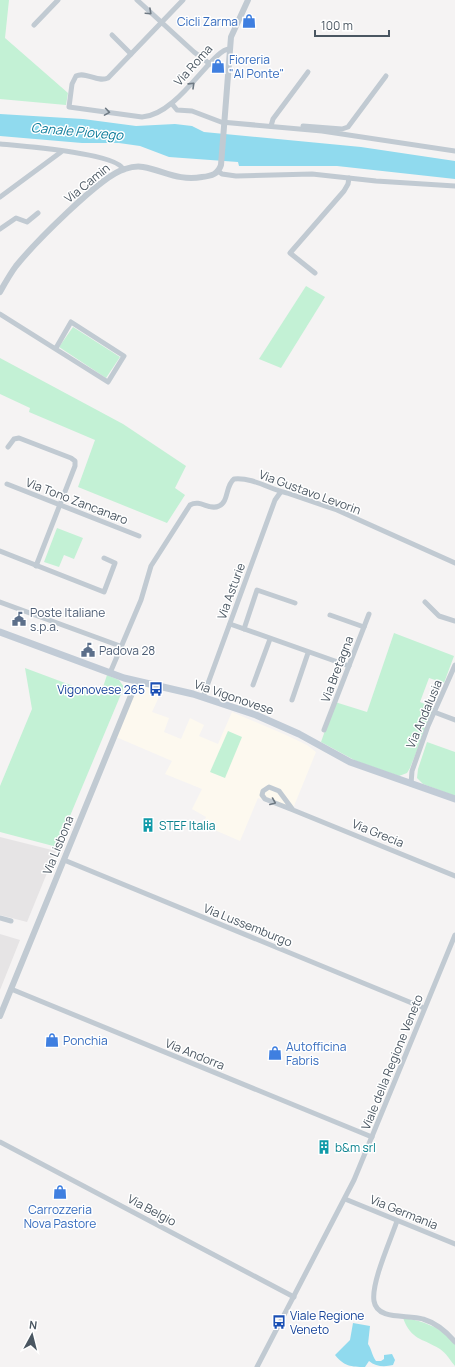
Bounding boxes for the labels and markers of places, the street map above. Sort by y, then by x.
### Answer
place label: Cicli Zarma [177,13,238,30]
shop icon: Cicli Zarma [241,13,257,29]
place label: Fioreria "Al Ponte" [229,51,284,82]
shop icon: Fioreria "Al Ponte" [210,58,226,74]
place label: Poste Italiane s.p.a. [30,604,105,635]
public building icon: Poste Italiane s.p.a. [11,611,27,627]
public building icon: Padova 28 [80,642,96,658]
place label: Padova 28 [99,642,155,659]
place label: Vigonovese 265 [57,681,145,698]
bus stop icon: Vigonovese 265 [148,681,164,697]
building icon: STEF Italia [140,817,156,833]
place label: STEF Italia [159,817,215,834]
shop icon: Ponchia [44,1032,60,1048]
place label: Ponchia [63,1032,108,1049]
place label: Autofficina Fabris [286,1038,346,1069]
shop icon: Autofficina Fabris [267,1045,283,1061]
building icon: b&m srl [316,1139,332,1155]
place label: b&m srl [335,1139,376,1156]
shop icon: Carrozzeria Nova Pastore [52,1184,68,1200]
place label: Carrozzeria Nova Pastore [24,1201,96,1232]
place label: Viale Regione Veneto [290,1307,364,1338]
bus stop icon: Viale Regione Veneto [271,1314,287,1330]

